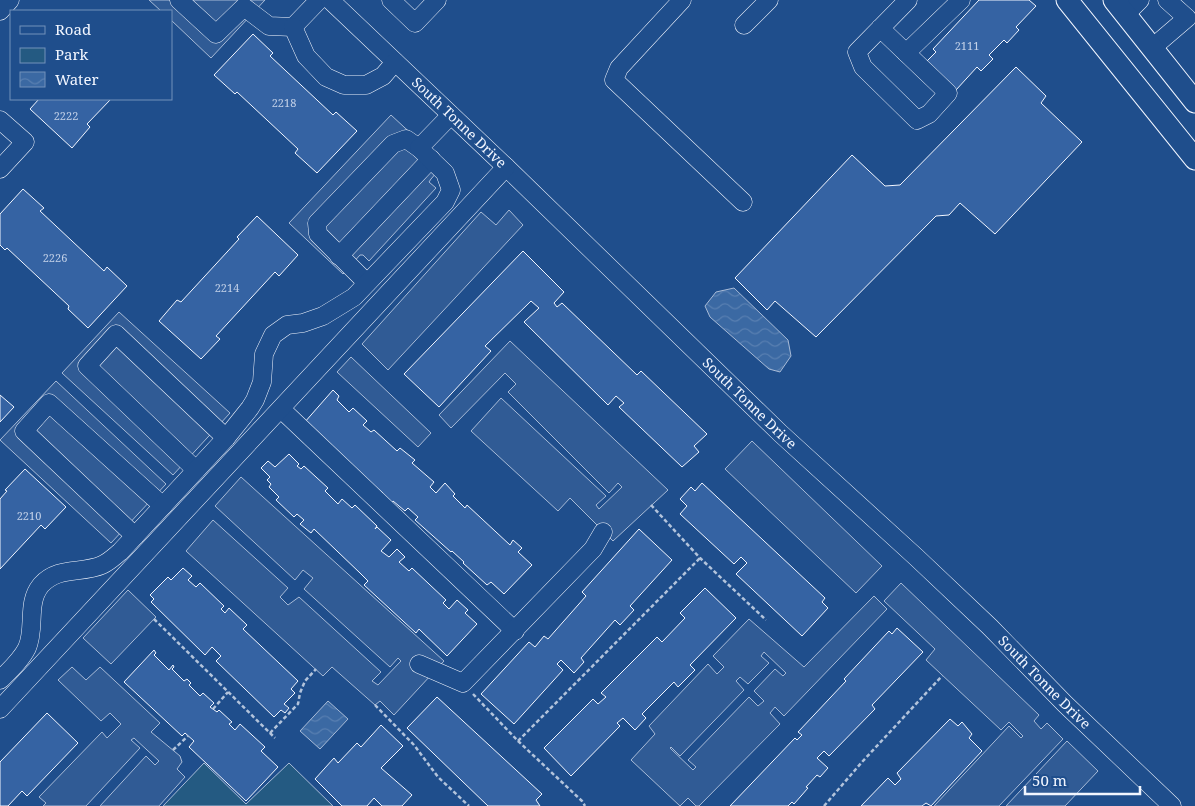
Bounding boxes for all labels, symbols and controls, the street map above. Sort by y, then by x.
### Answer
legend [10,10,172,100]
text: Road [55,19,91,39]
house number: 2111 [955,38,979,53]
text: Park [55,44,89,64]
text: Water [55,69,98,89]
street label: South Tonne Drive [408,73,511,172]
house number: 2218 [272,95,296,110]
house number: 2222 [54,108,78,123]
house number: 2226 [43,250,67,265]
house number: 2214 [215,280,239,295]
street label: South Tonne Drive [699,353,801,453]
house number: 2210 [17,508,41,523]
street label: South Tonne Drive [994,631,1095,733]
scale bar [1025,764,1140,796]
text: 50 m [1032,770,1067,790]

